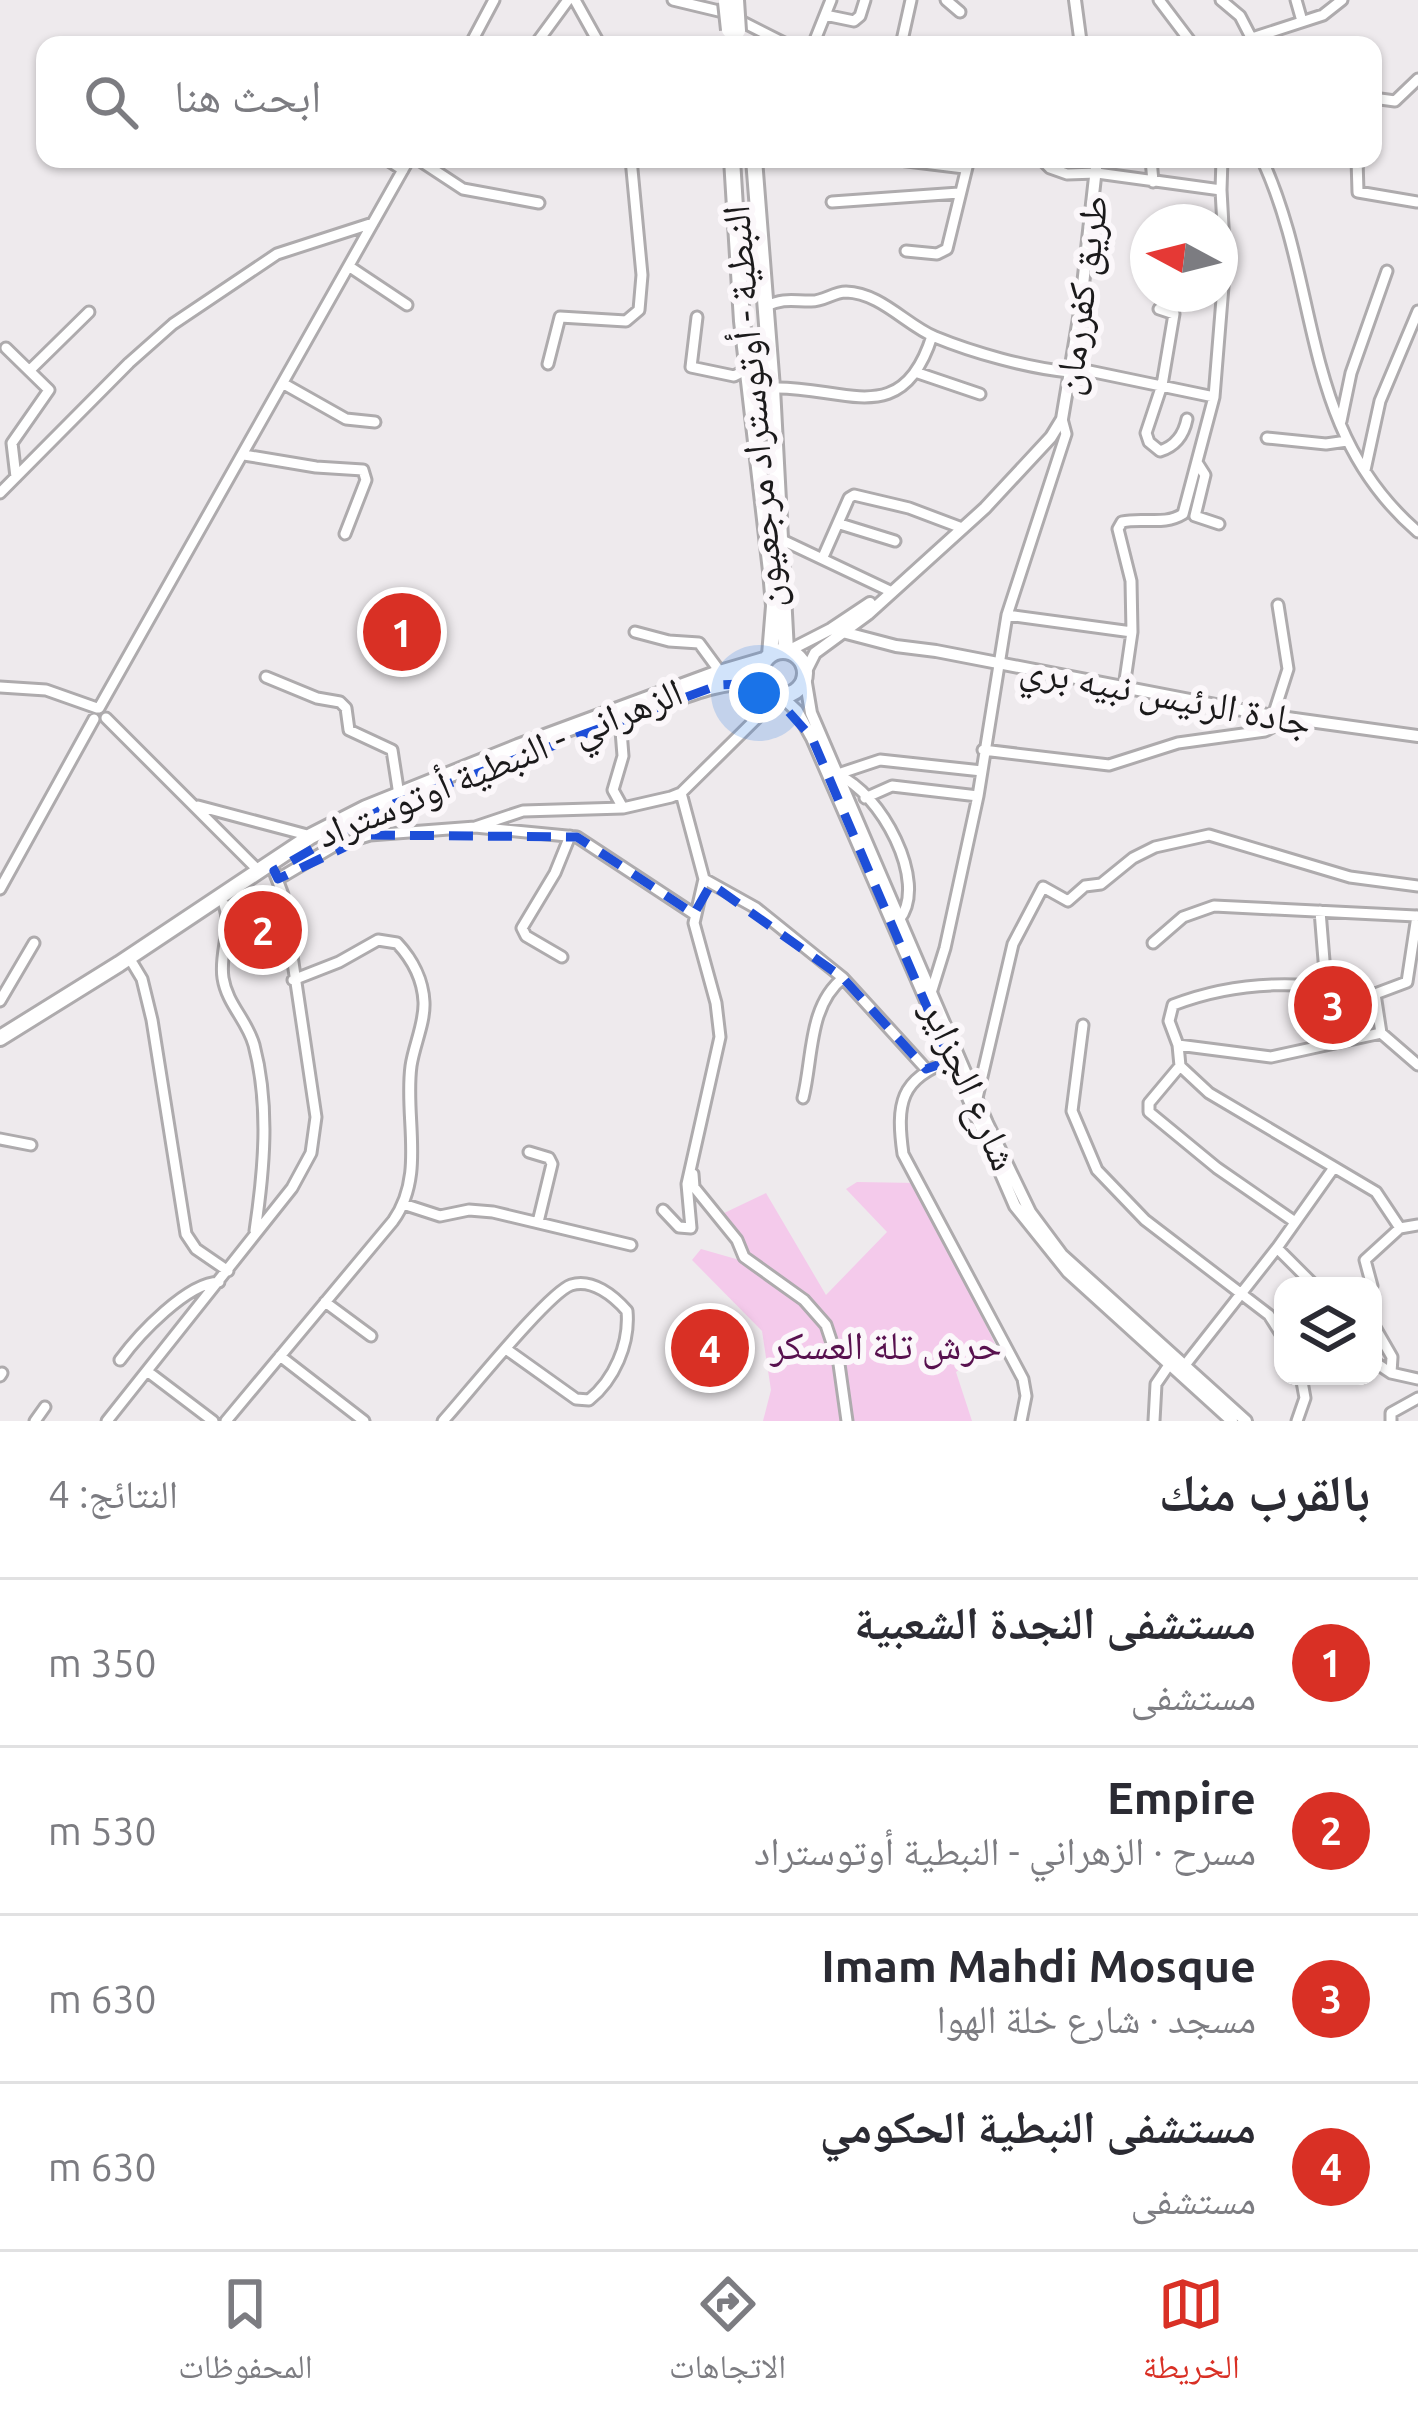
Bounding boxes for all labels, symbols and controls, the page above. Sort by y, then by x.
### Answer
search box [36,36,1382,168]
icon: search [78,69,144,135]
text: ابحث هنا [174,70,322,121]
street label: طريق كفررمان [1045,192,1119,398]
street label: النبطية - أوتوستراد مرجعيون [713,203,794,610]
north arrow [1130,204,1238,312]
pin: 1 [363,587,441,677]
street label: جادة الرئيس نبيه بري [1015,645,1315,754]
your location [729,663,789,723]
street label: الزهراني - النبطية أوتوستراد [310,669,692,865]
pin: 2 [224,885,302,975]
pin: 3 [1294,960,1372,1050]
street label: شارع الجزاير [911,993,1027,1178]
map controls [1274,1277,1382,1385]
button: layers [1274,1277,1382,1385]
pin: 4 [671,1303,749,1393]
park label: حرش تلة العسكر [769,1323,1002,1370]
text: بالقرب منك [1159,1463,1370,1521]
text: النتائج: 4 [48,1472,178,1515]
text: مستشفى النجدة الشعبية [854,1597,1256,1648]
text: 350 m [48,1641,157,1684]
text: 1 [1320,1641,1342,1684]
text: مستشفى [1131,1674,1256,1717]
text: Empire [1107,1772,1256,1823]
text: 530 m [48,1809,157,1852]
text: 2 [1320,1809,1342,1852]
text: مسرح · الزهراني - النبطية أوتوستراد [754,1829,1256,1872]
text: Imam Mahdi Mosque [821,1940,1256,1991]
text: 630 m [48,1977,157,2020]
text: 3 [1320,1977,1342,2020]
text: مسجد · شارع خلة الهوا [937,1997,1256,2040]
text: مستشفى النبطية الحكومي [820,2101,1256,2152]
text: 630 m [48,2145,157,2188]
text: 4 [1320,2145,1342,2188]
text: مستشفى [1131,2178,1256,2221]
tab: المحفوظات [178,2271,313,2399]
tab: الاتجاهات [669,2271,786,2399]
tab: الخريطة [1143,2271,1240,2399]

